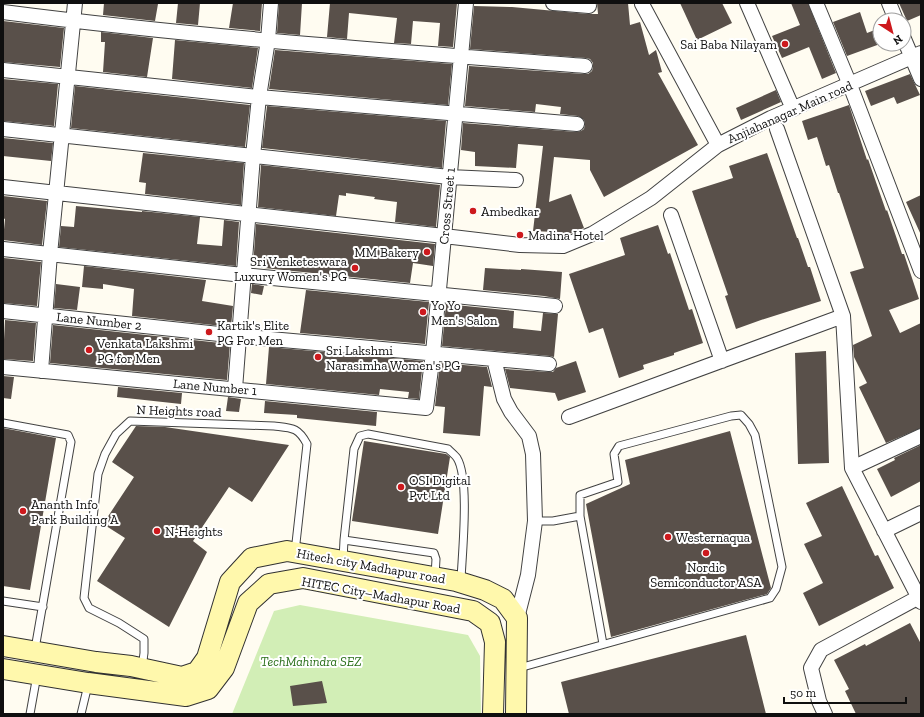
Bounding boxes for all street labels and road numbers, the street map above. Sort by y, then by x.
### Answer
street label: Anjiahanagar Main road [725,78,855,147]
street label: Cross Street 1 [436,167,458,245]
street label: Lane Number 2 [56,309,143,333]
street label: Lane Number 1 [173,376,257,398]
street label: N Heights road [136,402,222,420]
street label: Hitech city Madhapur road [295,546,447,586]
street label: HITEC City–Madhapur Road [300,574,462,616]

